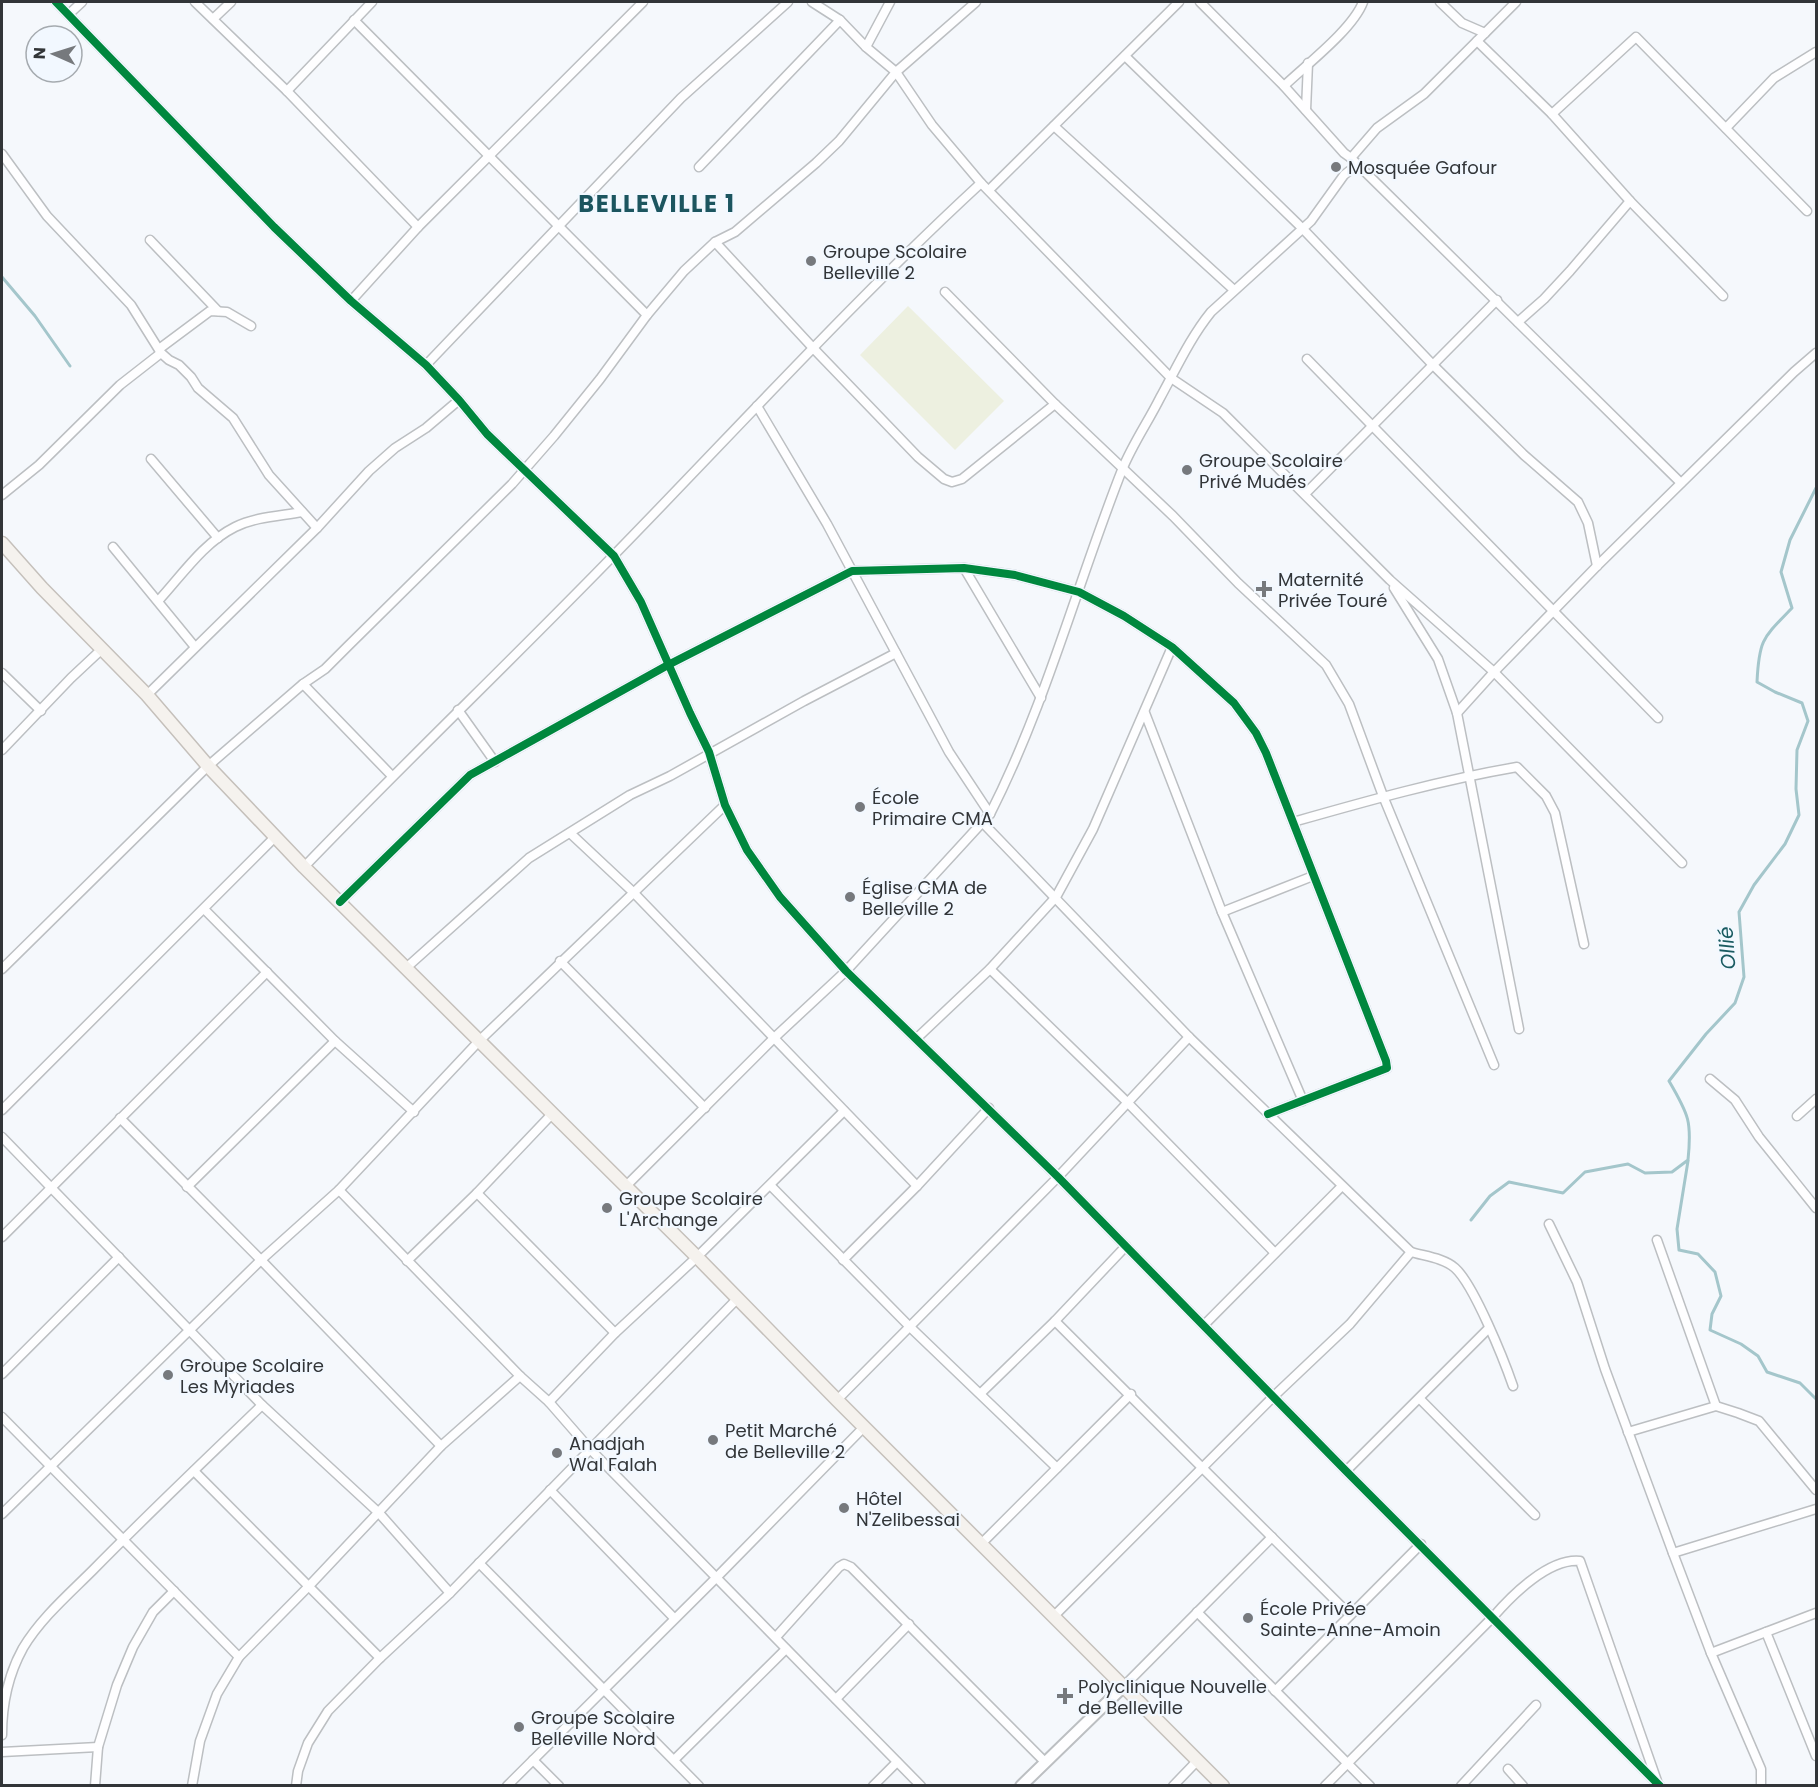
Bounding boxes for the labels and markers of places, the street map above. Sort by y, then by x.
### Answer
place label: Mosquée Gafour [1348,155,1497,180]
marker: Mosquée Gafour [1329,160,1343,174]
place label: Groupe Scolaire Belleville 2 [823,239,967,285]
marker: Groupe Scolaire Belleville 2 [804,254,818,268]
place label: Groupe Scolaire Privé Mudés [1199,448,1343,494]
marker: Groupe Scolaire Privé Mudés [1180,463,1194,477]
place label: Maternité Privée Touré [1278,567,1387,613]
marker: Maternité Privée Touré [1255,580,1273,598]
place label: École Primaire CMA [872,785,993,831]
marker: École Primaire CMA [853,800,867,814]
place label: Église CMA de Belleville 2 [862,875,987,921]
marker: Église CMA de Belleville 2 [843,890,857,904]
place label: Groupe Scolaire L'Archange [619,1186,763,1232]
marker: Groupe Scolaire L'Archange [600,1201,614,1215]
place label: Groupe Scolaire Les Myriades [180,1353,324,1399]
marker: Groupe Scolaire Les Myriades [161,1368,175,1382]
place label: Petit Marché de Belleville 2 [725,1418,845,1464]
place label: Anadjah Wal Falah [569,1431,657,1477]
marker: Petit Marché de Belleville 2 [706,1433,720,1447]
marker: Anadjah Wal Falah [550,1446,564,1460]
place label: Hôtel N'Zelibessai [856,1486,960,1532]
marker: Hôtel N'Zelibessai [837,1501,851,1515]
place label: École Privée Sainte-Anne-Amoin [1260,1596,1441,1642]
marker: École Privée Sainte-Anne-Amoin [1241,1611,1255,1625]
place label: Polyclinique Nouvelle de Belleville [1078,1674,1267,1720]
marker: Polyclinique Nouvelle de Belleville [1056,1687,1074,1705]
place label: Groupe Scolaire Belleville Nord [531,1705,675,1751]
marker: Groupe Scolaire Belleville Nord [512,1720,526,1734]

